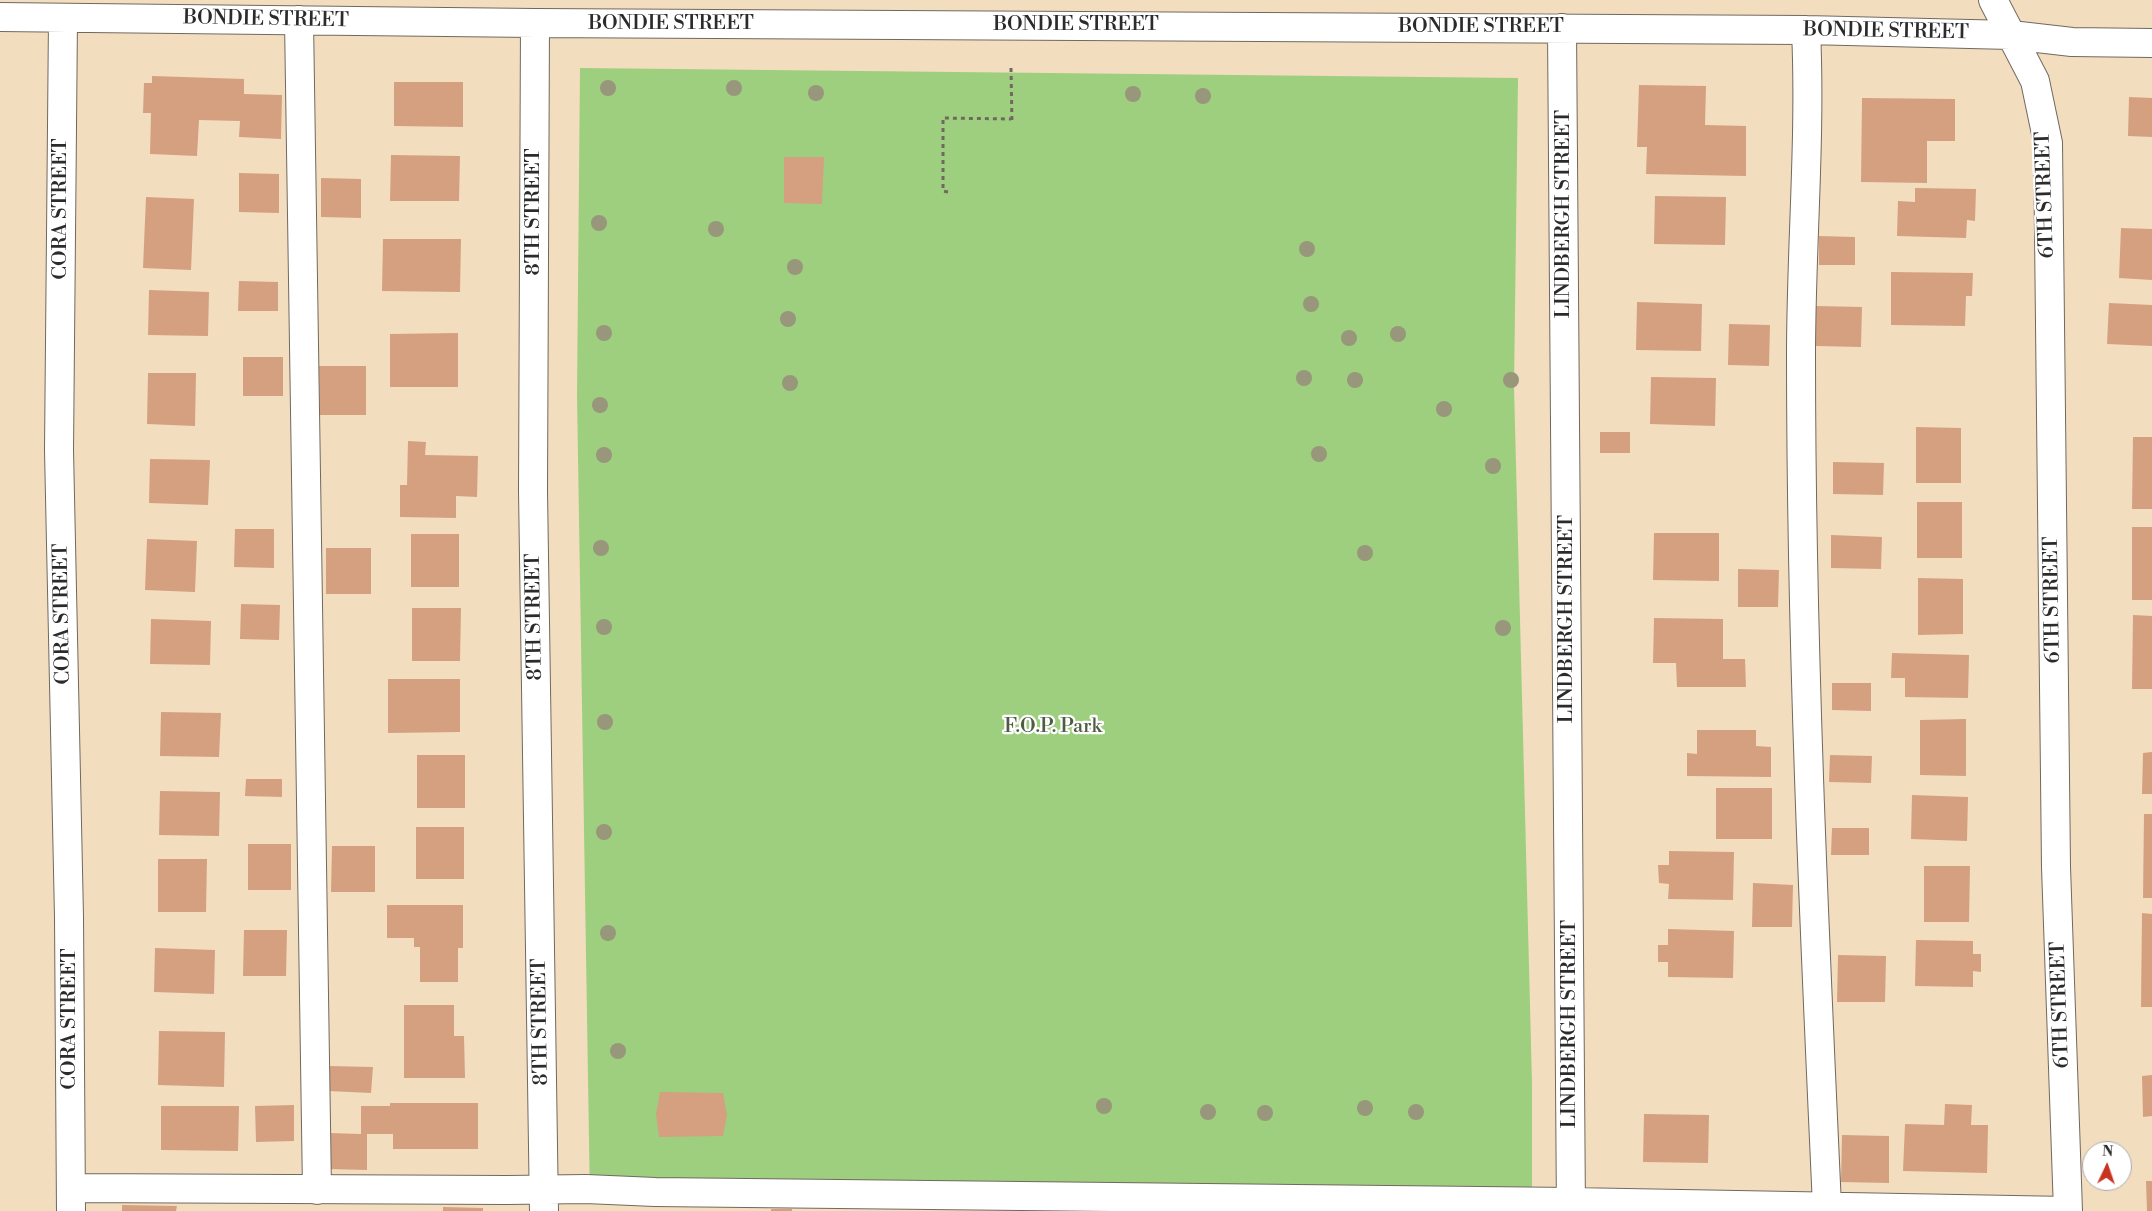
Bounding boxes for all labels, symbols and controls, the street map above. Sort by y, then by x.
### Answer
street label: BONDIE STREET [183,7,349,33]
street label: BONDIE STREET [588,12,754,36]
street label: BONDIE STREET [993,13,1159,37]
street label: BONDIE STREET [1398,15,1564,39]
street label: BONDIE STREET [1803,19,1969,45]
street label: LINDBERGH STREET [1552,110,1576,318]
street label: 6TH STREET [2032,131,2060,259]
street label: CORA STREET [49,138,73,280]
street label: 8TH STREET [522,148,546,276]
street label: LINDBERGH STREET [1555,515,1579,723]
street label: 6TH STREET [2040,536,2066,664]
street label: CORA STREET [50,543,76,685]
street label: 8TH STREET [522,553,548,681]
park label: F.O.P. Park [1004,715,1102,739]
street label: LINDBERGH STREET [1558,920,1582,1128]
street label: 6TH STREET [2047,941,2075,1069]
street label: CORA STREET [58,948,82,1090]
street label: 8TH STREET [528,958,554,1086]
north arrow [2082,1141,2132,1191]
text: N [2102,1143,2114,1161]

